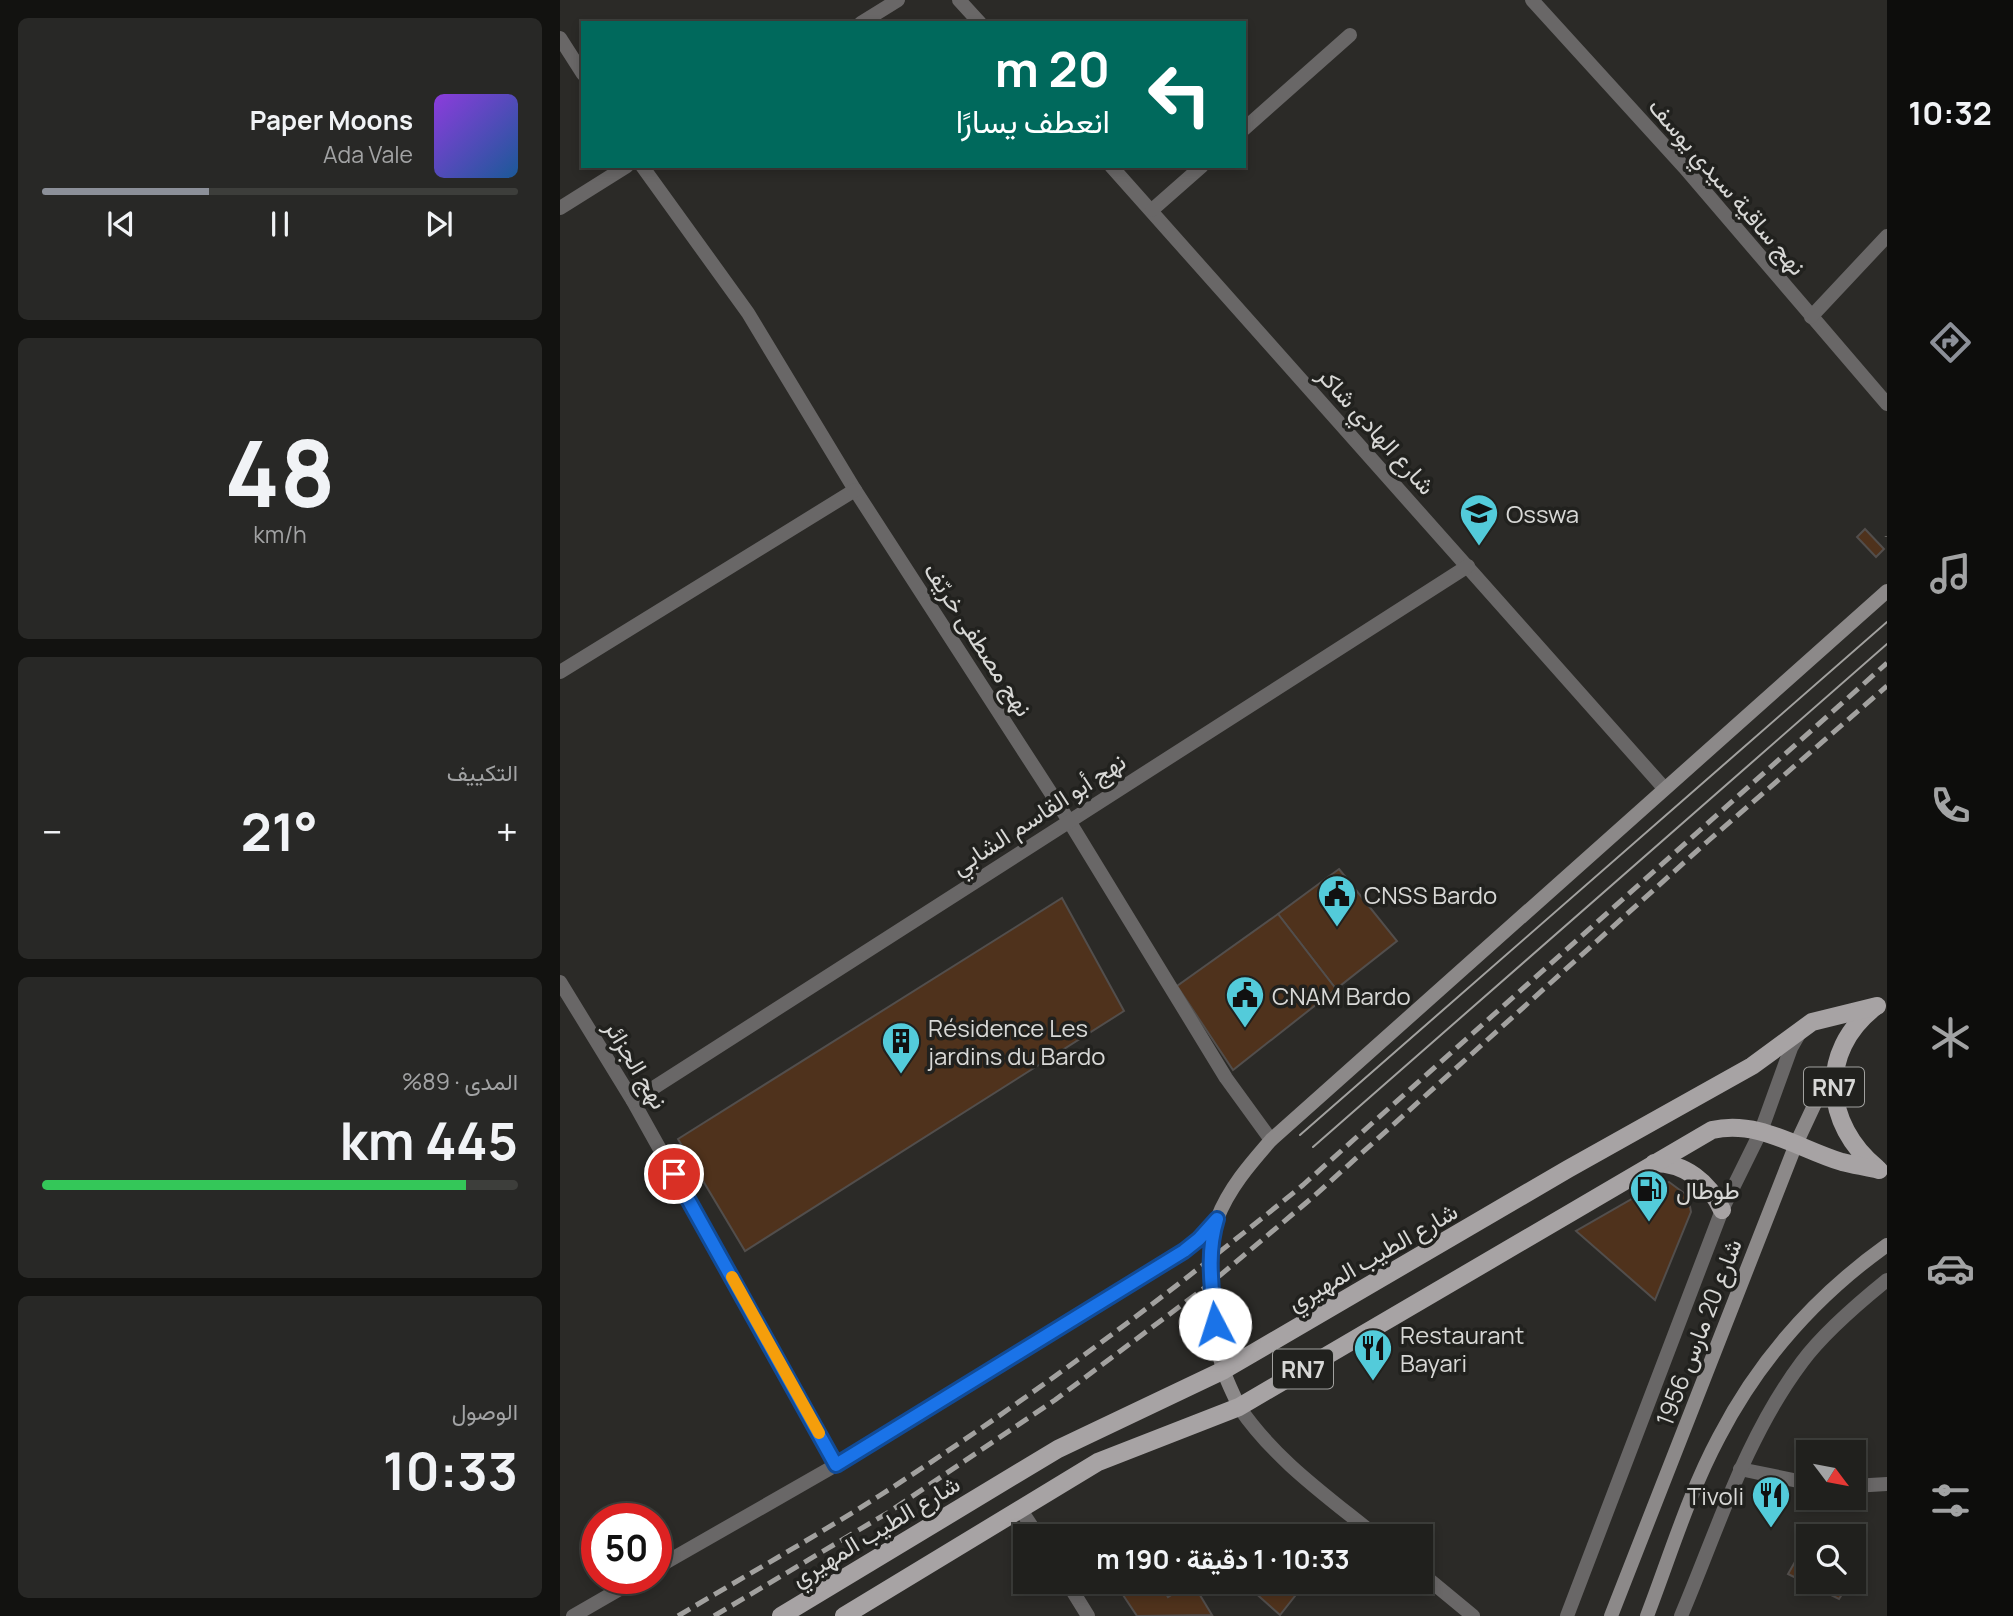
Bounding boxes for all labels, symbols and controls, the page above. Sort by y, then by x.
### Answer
text: 20 m [995,35,1110,102]
icon: left [1134,49,1225,140]
street label: نهج ساقية سيدي يوسف [1639,90,1814,284]
text: 10:32 [1908,91,1992,135]
text: انعطف يسارًا [956,99,1110,143]
text: Paper Moons [250,102,413,138]
text: Ada Vale [323,138,413,170]
icon: previous [102,205,140,243]
icon: pause [261,205,299,243]
icon: next [420,205,458,243]
icon: directions [1926,318,1975,367]
street label: شارع الهادي شاكر [1307,358,1444,504]
text: 48 [224,410,336,534]
school or university icon: Osswa [1458,492,1500,547]
place label: Osswa [1506,497,1579,530]
text: km/h [253,518,307,550]
icon: music [1926,549,1975,598]
street label: نهج مصطفى خريّف [915,556,1041,723]
street label: نهج أبو القاسم الشابي [944,744,1134,885]
text: التكييف [447,756,518,788]
icon: phone [1926,781,1975,830]
text: 21° [241,796,318,867]
text: − [42,805,63,857]
text: + [496,805,518,857]
public building icon: CNSS Bardo [1316,873,1358,928]
place label: CNSS Bardo [1364,878,1497,911]
public building icon: CNAM Bardo [1224,974,1266,1029]
place label: CNAM Bardo [1272,979,1411,1012]
place label: Résidence Les jardins du Bardo [927,1011,1105,1072]
street label: نهج الجزائر [595,1012,677,1116]
icon: climate [1926,1013,1975,1062]
building icon: Résidence Les jardins du Bardo [880,1020,922,1075]
text: المدى · 89% [402,1065,518,1097]
road number: RN7 [1804,1068,1864,1106]
text: 445 km [340,1105,518,1176]
pin [644,1144,704,1204]
icon: arrive [655,1155,693,1193]
fuel station icon: طوطال [1628,1168,1670,1223]
place label: طوطال [1676,1173,1740,1206]
street label: شارع الطيب المهيري [1281,1194,1465,1322]
street label: شارع 20 مارس 1956 [1647,1234,1750,1431]
icon: car [1926,1244,1975,1293]
position arrow [1178,1287,1252,1361]
place label: Restaurant Bayari [1400,1318,1524,1379]
restaurant icon: Restaurant Bayari [1352,1327,1394,1382]
road number: RN7 [1273,1350,1333,1388]
text: الوصول [452,1395,518,1427]
text: 10:33 [383,1435,518,1506]
north arrow [1796,1440,1866,1510]
map controls [1796,1440,1866,1594]
street label: شارع الطيب المهيري [784,1467,968,1597]
restaurant icon: Tivoli [1750,1474,1792,1529]
icon: filters [1926,1476,1975,1525]
place label: Tivoli [1687,1479,1744,1512]
speed limit sign: 50 [581,1503,672,1594]
button: search [1796,1524,1866,1594]
text: 10:33 · 1 دقيقة · 190 m [1096,1541,1350,1577]

